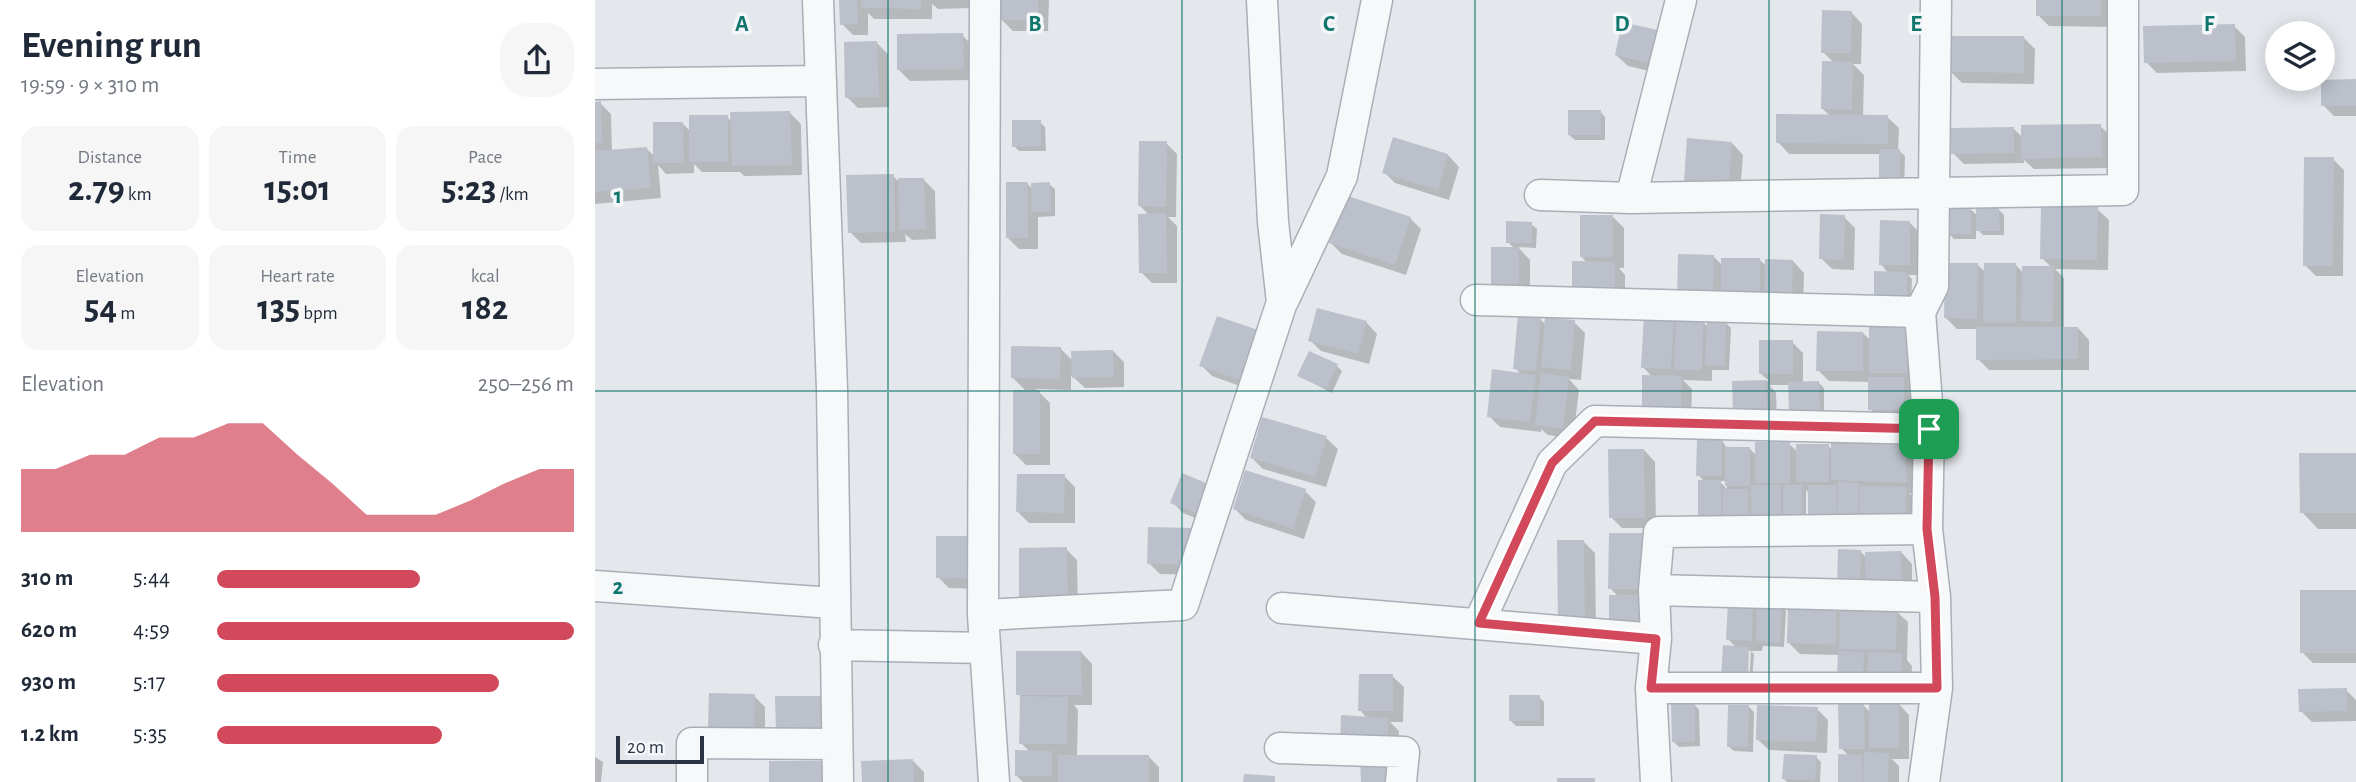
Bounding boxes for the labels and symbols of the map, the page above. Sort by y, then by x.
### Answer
text: A [735,13,749,36]
text: B [1028,13,1042,36]
text: C [1323,13,1335,36]
text: D [1614,13,1630,36]
text: E [1910,13,1922,36]
text: F [2204,13,2215,36]
text: 1 [614,185,622,208]
pin [1899,399,1959,459]
text: 2 [613,576,624,599]
scale bar [616,733,703,765]

